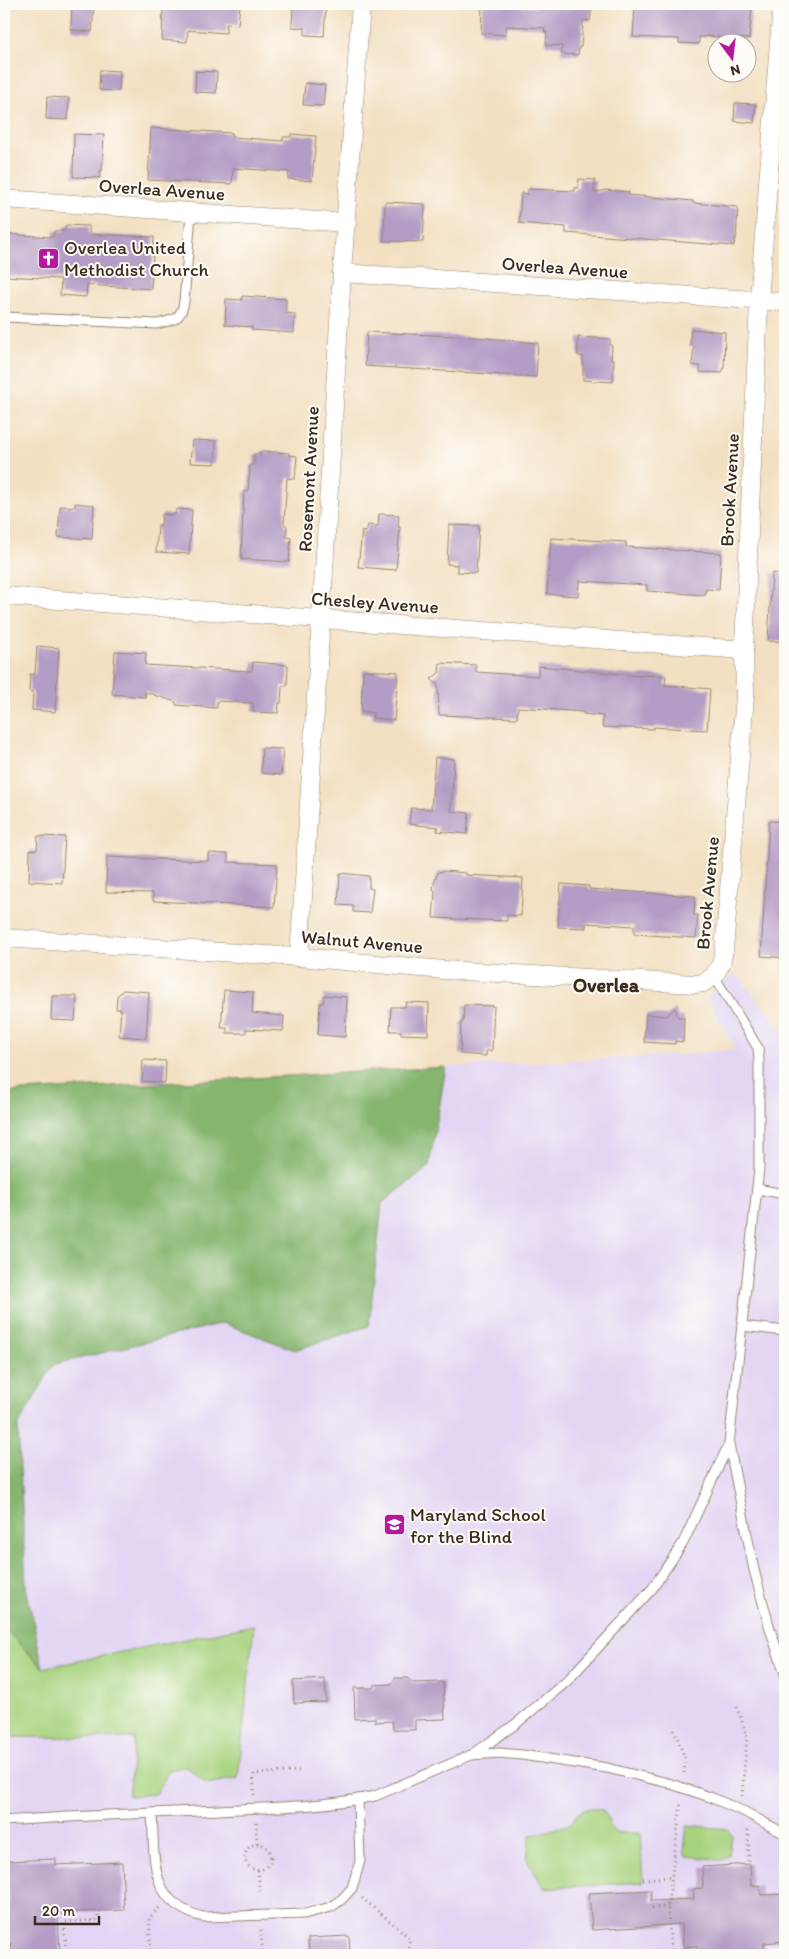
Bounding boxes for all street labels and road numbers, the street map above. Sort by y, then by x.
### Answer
street label: Overlea Avenue [98,174,226,205]
street label: Overlea Avenue [501,252,629,283]
street label: Rosemont Avenue [293,406,324,553]
street label: Brook Avenue [715,433,744,547]
street label: Chesley Avenue [310,587,440,618]
street label: Brook Avenue [691,835,724,951]
street label: Walnut Avenue [300,925,424,958]

